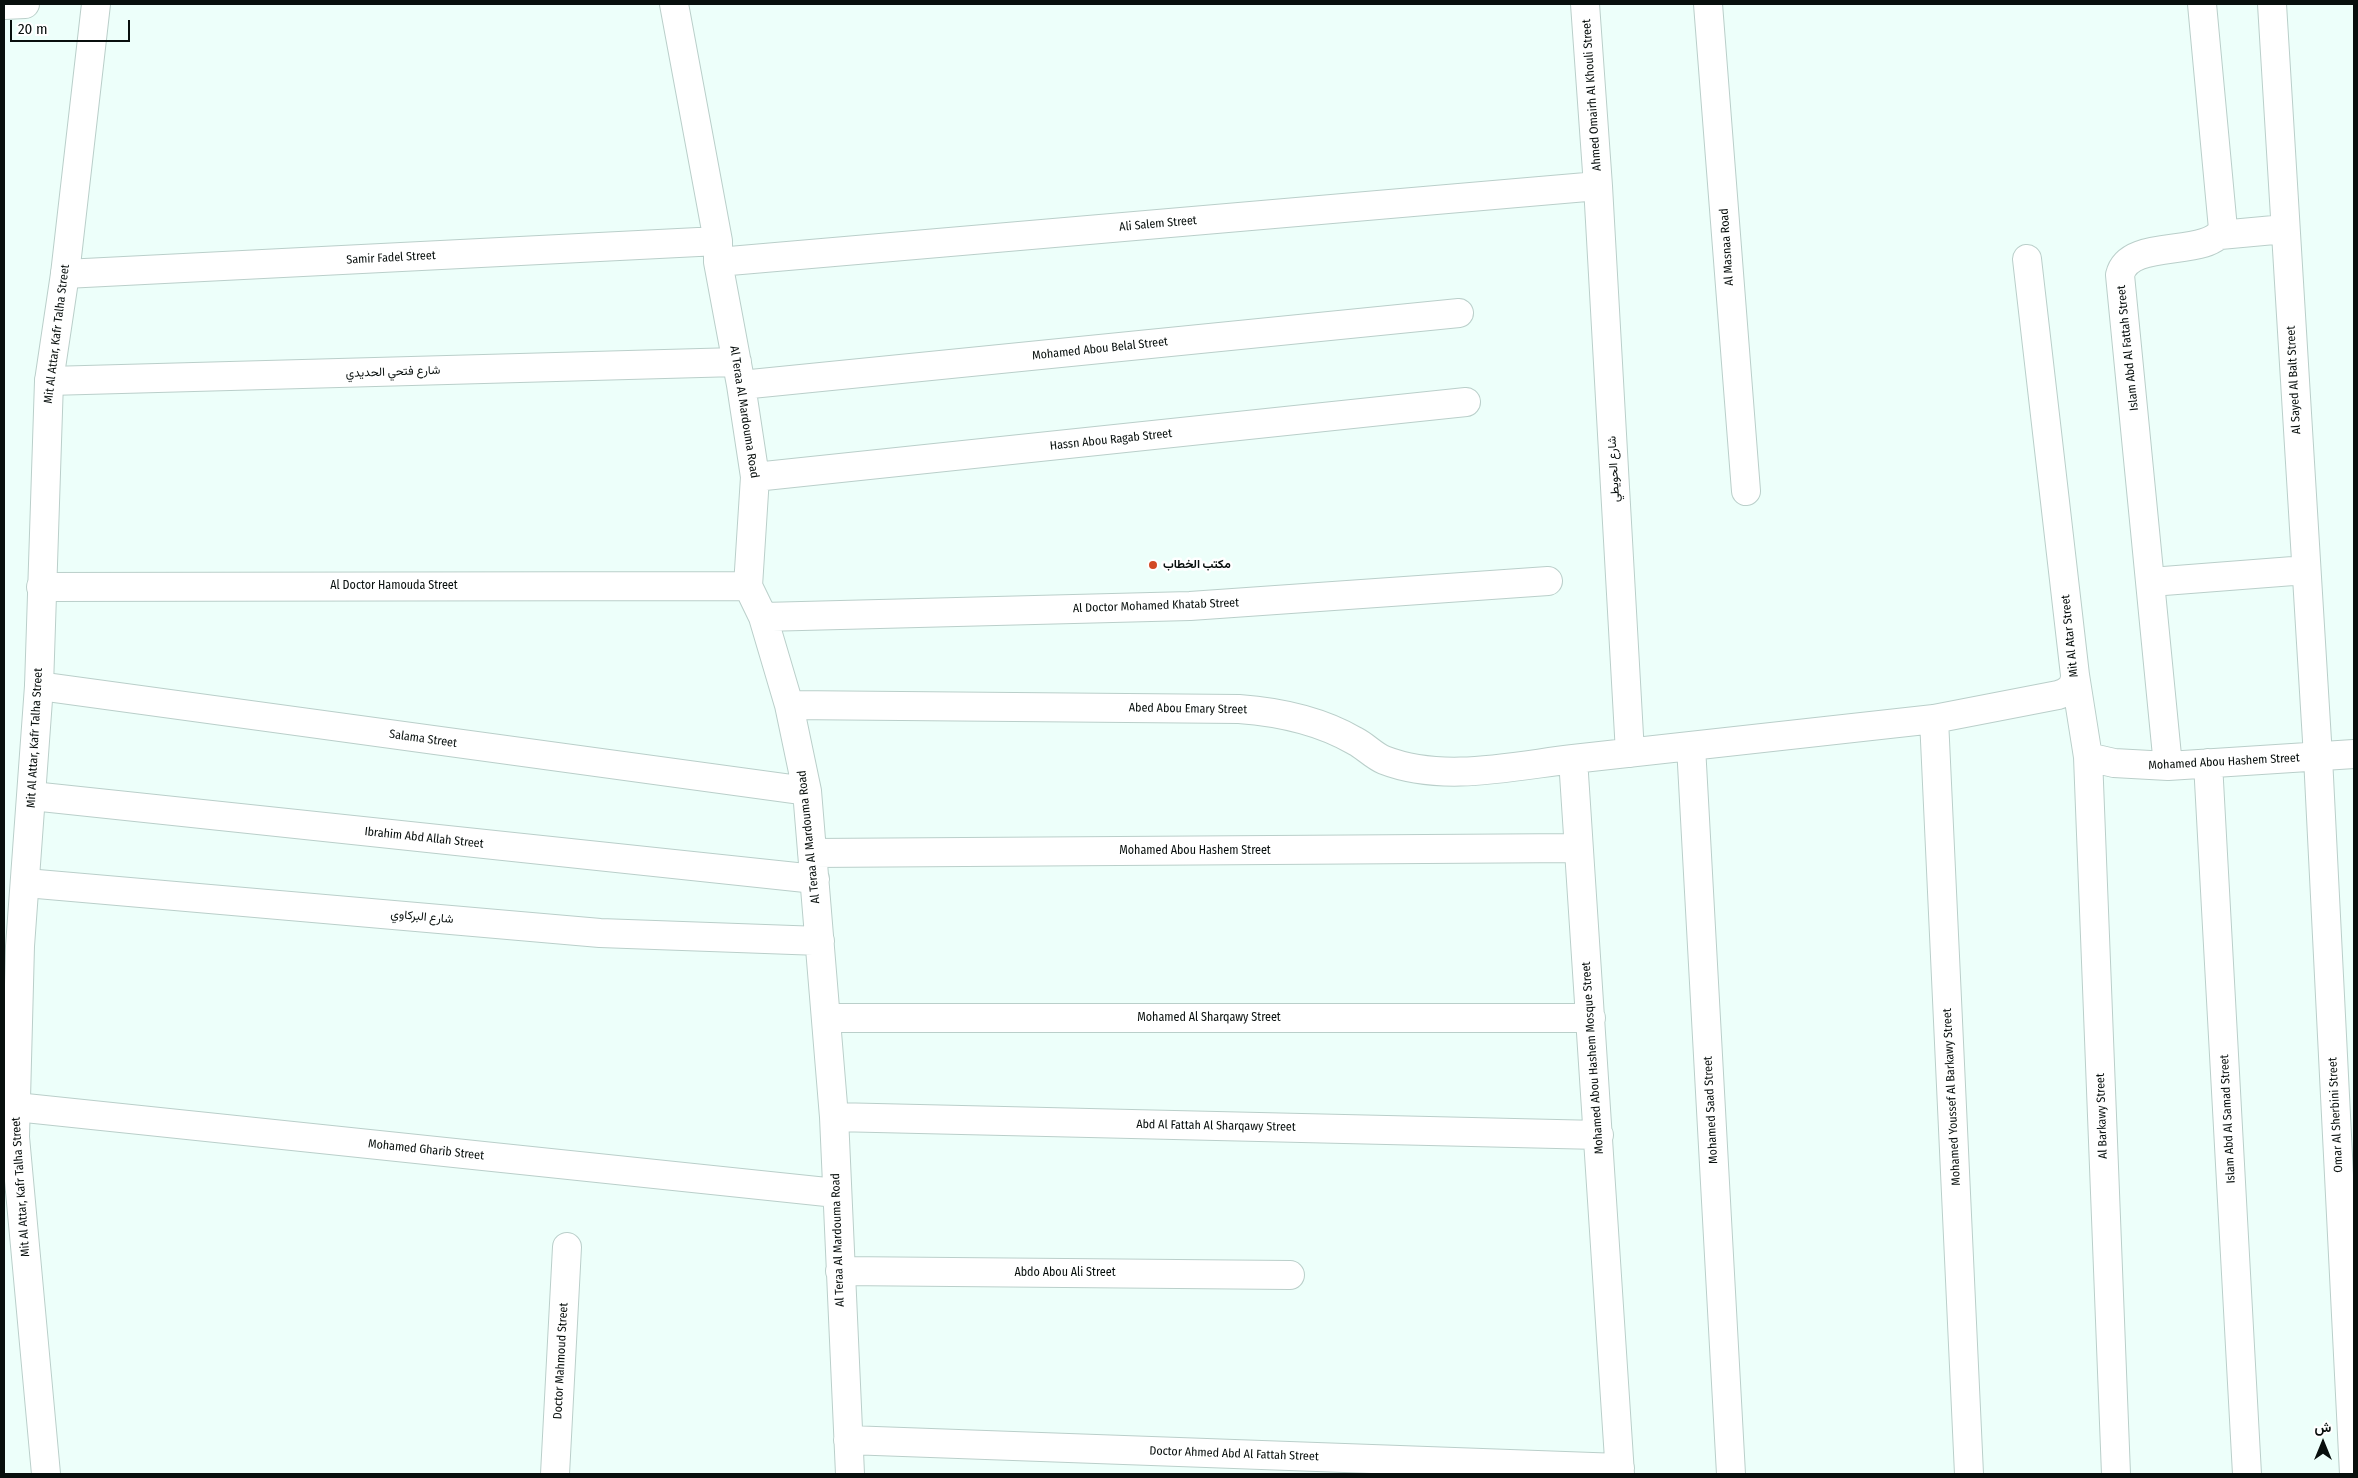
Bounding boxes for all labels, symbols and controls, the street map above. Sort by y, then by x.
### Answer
scale bar [12,10,132,42]
street label: Ahmed Omairh Al Khouli Street [1580,19,1604,171]
text: 20 m [18,20,48,38]
street label: Al Masnaa Road [1717,208,1737,286]
street label: Ali Salem Street [1119,213,1197,235]
street label: Samir Fadel Street [346,248,436,268]
street label: Mit Al Attar, Kafr Talha Street [41,263,73,405]
street label: Islam Abd Al Fattah Street [2114,284,2142,412]
street label: Al Sayed Al Balt Street [2284,325,2304,435]
street label: Mohamed Abou Belal Street [1031,335,1169,363]
street label: Al Teraa Al Mardouma Road [726,345,762,479]
street label: شارع فتحي الحديدي [345,363,441,381]
street label: Hassn Abou Ragab Street [1049,426,1173,454]
street label: شارع الحويطي [1605,436,1623,502]
place label: مكتب الخطاب [1163,558,1231,572]
marker: مكتب الخطاب [1147,559,1159,571]
street label: Al Doctor Hamouda Street [330,579,458,593]
street label: Mit Al Atar Street [2058,594,2082,678]
street label: Al Doctor Mohamed Khatab Street [1073,596,1239,616]
street label: Mit Al Attar, Kafr Talha Street [24,668,46,808]
street label: Abed Abou Emary Street [1129,701,1247,717]
street label: Salama Street [388,727,458,751]
street label: Mohamed Abou Hashem Street [2148,751,2300,773]
street label: Al Teraa Al Mardouma Road [795,770,823,904]
street label: Ibrahim Abd Allah Street [364,825,484,851]
street label: Mohamed Abou Hashem Street [1119,844,1271,858]
street label: شارع البركاوي [390,907,454,927]
street label: Mohamed Abou Hashem Mosque Street [1579,961,1607,1155]
street label: Mohamed Youssef Al Barkawy Street [1940,1008,1964,1186]
street label: Mohamed Al Sharqawy Street [1137,1011,1281,1025]
street label: Islam Abd Al Samad Street [2217,1054,2239,1184]
street label: Mohamed Saad Street [1701,1056,1721,1164]
street label: Omar Al Sherbini Street [2326,1057,2346,1173]
street label: Al Barkawy Street [2093,1073,2111,1159]
street label: Mit Al Attar, Kafr Talha Street [9,1116,33,1258]
street label: Abd Al Fattah Al Sharqawy Street [1136,1117,1296,1135]
street label: Mohamed Gharib Street [367,1137,485,1163]
street label: Al Teraa Al Mardouma Road [828,1173,848,1307]
street label: Abdo Abou Ali Street [1014,1266,1116,1280]
street label: Doctor Mahmoud Street [551,1302,571,1420]
north arrow [2298,1418,2348,1468]
text: ش [2315,1419,2331,1436]
street label: Doctor Ahmed Abd Al Fattah Street [1149,1444,1319,1464]

